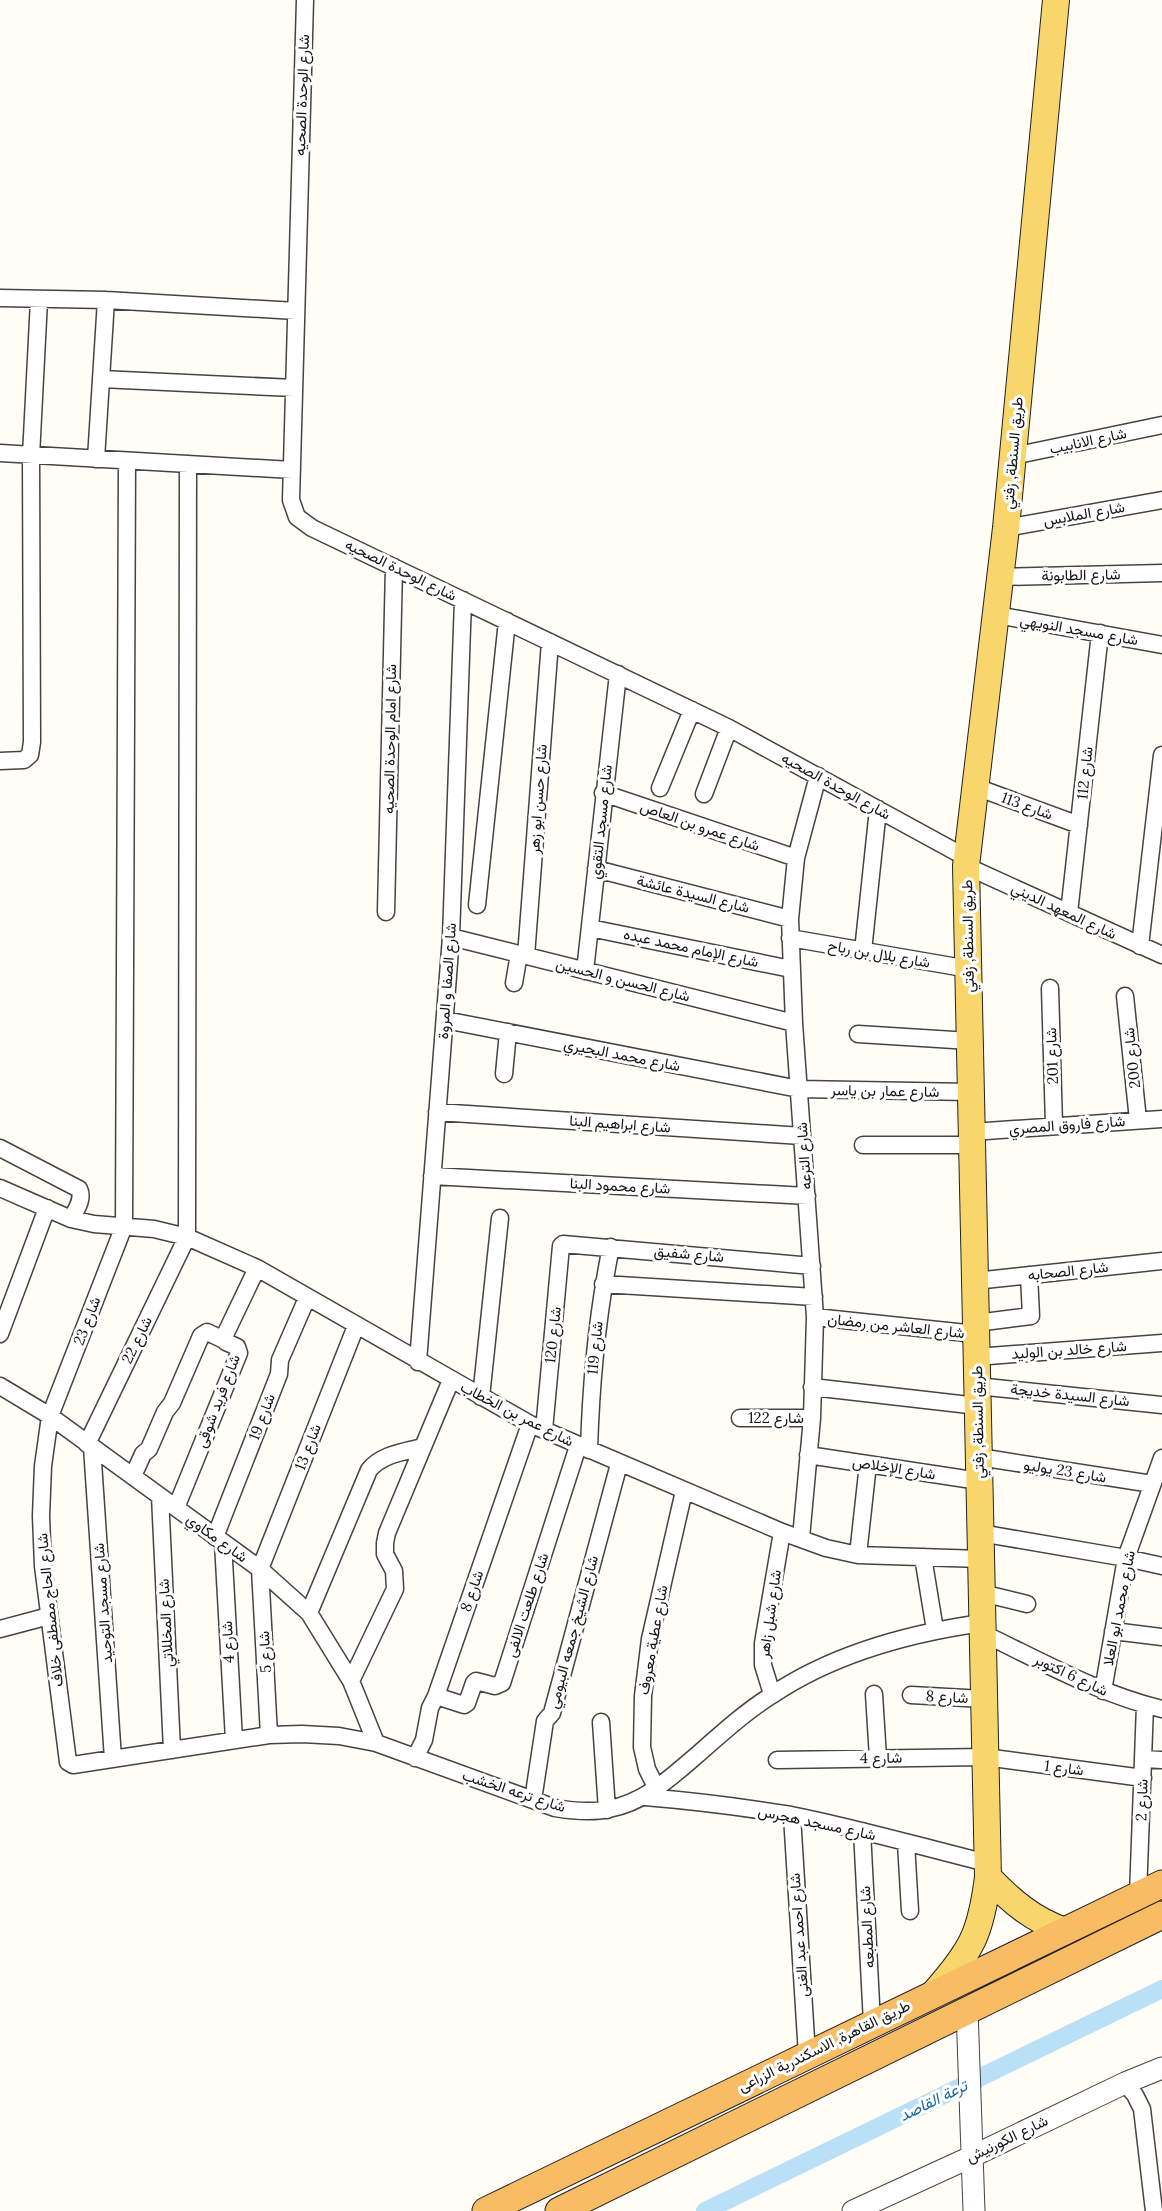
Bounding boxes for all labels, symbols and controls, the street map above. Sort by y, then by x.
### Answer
street label: شارع الوحدة الصحيه [290,34,315,156]
street label: طريق السنطة, زفتي [998,396,1031,510]
street label: شارع الانابيب [1048,423,1129,460]
street label: شارع الملابس [1042,497,1127,532]
street label: شارع الوحدة الصحيه [341,534,460,607]
street label: شارع الطابونة [1041,564,1121,587]
street label: شارع مسجد النويهي [1018,610,1140,653]
street label: شارع امام الوحدة الصحيه [379,664,402,814]
street label: شارع حسن ابو زهر [524,743,553,856]
street label: شارع 112 [1072,745,1099,801]
street label: شارع الوحدة الصحيه [777,748,894,825]
street label: شارع مسجد التقوي [585,764,620,881]
street label: شارع 113 [998,787,1056,826]
street label: شارع عمرو بن العاص [637,796,762,857]
street label: شارع السيدة عائشة [634,870,752,919]
street label: شارع المعهد الديني [1007,878,1120,947]
street label: طريق السنطة, زفتي [957,879,982,993]
street label: شارع الصفا و المروة [433,922,462,1040]
street label: شارع الإمام محمد عبده [621,924,761,973]
street label: شارع بلال بن رباح [826,935,932,974]
street label: شارع الحسن و الحسين [554,954,692,1007]
street label: شارع 200 [1119,1026,1146,1089]
street label: شارع 201 [1041,1027,1064,1085]
street label: شارع محمد البحيري [561,1034,682,1079]
street label: شارع عمار بن ياسر [829,1080,940,1103]
street label: شارع ابراهيم البنا [569,1110,672,1139]
street label: شارع فاروق المصري [1008,1111,1126,1142]
street label: شارع الترعه [792,1121,817,1190]
street label: شارع محمود البنا [569,1173,671,1200]
street label: شارع شفيق [653,1241,725,1268]
street label: شارع الصحابه [1027,1257,1110,1286]
street label: شارع 23 [69,1294,106,1348]
street label: شارع 120 [540,1305,567,1364]
street label: شارع العاشر من رمضان [826,1309,966,1344]
street label: شارع 22 [117,1313,158,1367]
street label: شارع 119 [582,1320,609,1376]
street label: شارع خالد بن الوليد [1011,1336,1128,1365]
street label: شارع فريد شوقى [191,1351,246,1451]
street label: طريق السنطة, زفتي [967,1365,992,1479]
street label: شارع عمر بن الخطاب [456,1377,577,1452]
street label: شارع السيدة خديجة [1009,1379,1131,1412]
street label: شارع 19 [244,1391,281,1443]
street label: شارع 122 [748,1408,804,1429]
street label: شارع 13 [290,1421,327,1473]
street label: شارع الإخلاص [851,1452,937,1485]
street label: شارع 23 يوليو [1022,1455,1108,1488]
street label: شارع مكاوي [181,1509,252,1569]
street label: شارع الحاج مصطفى خلاف [32,1532,69,1688]
street label: شارع مسجد التوحيد [89,1542,118,1664]
street label: شارع محمد ابو العلا [1098,1549,1141,1667]
street label: شارع طلعت الالفى [501,1550,554,1660]
street label: شارع الشيخ جمعه البيومي [543,1553,606,1712]
street label: شارع 8 [456,1567,489,1615]
street label: شارع شبل زاهر [754,1568,787,1661]
street label: شارع المخللاتي [154,1578,181,1668]
street label: شارع عطية معروف [634,1583,674,1697]
street label: شارع 4 [217,1620,240,1664]
street label: شارع 5 [254,1630,277,1674]
street label: شارع 6 اكتوبر [1030,1649,1111,1702]
street label: شارع 8 [925,1686,969,1709]
street label: شارع 4 [860,1748,902,1769]
street label: شارع 1 [1043,1756,1085,1781]
street label: شارع ترعه الخشب [459,1765,568,1818]
street label: شارع 2 [1131,1778,1154,1821]
street label: شارع مسجد هجرس [756,1801,878,1846]
street label: شارع احمد عبد الغنى [785,1872,814,1998]
street label: شارع المطبعه [855,1885,880,1969]
street label: طريق القاهرة, الاسكندرية الزراعى [735,1995,914,2096]
water label: ترعة القاصد [896,2074,973,2126]
street label: شارع الكورنيش [963,2111,1052,2168]

